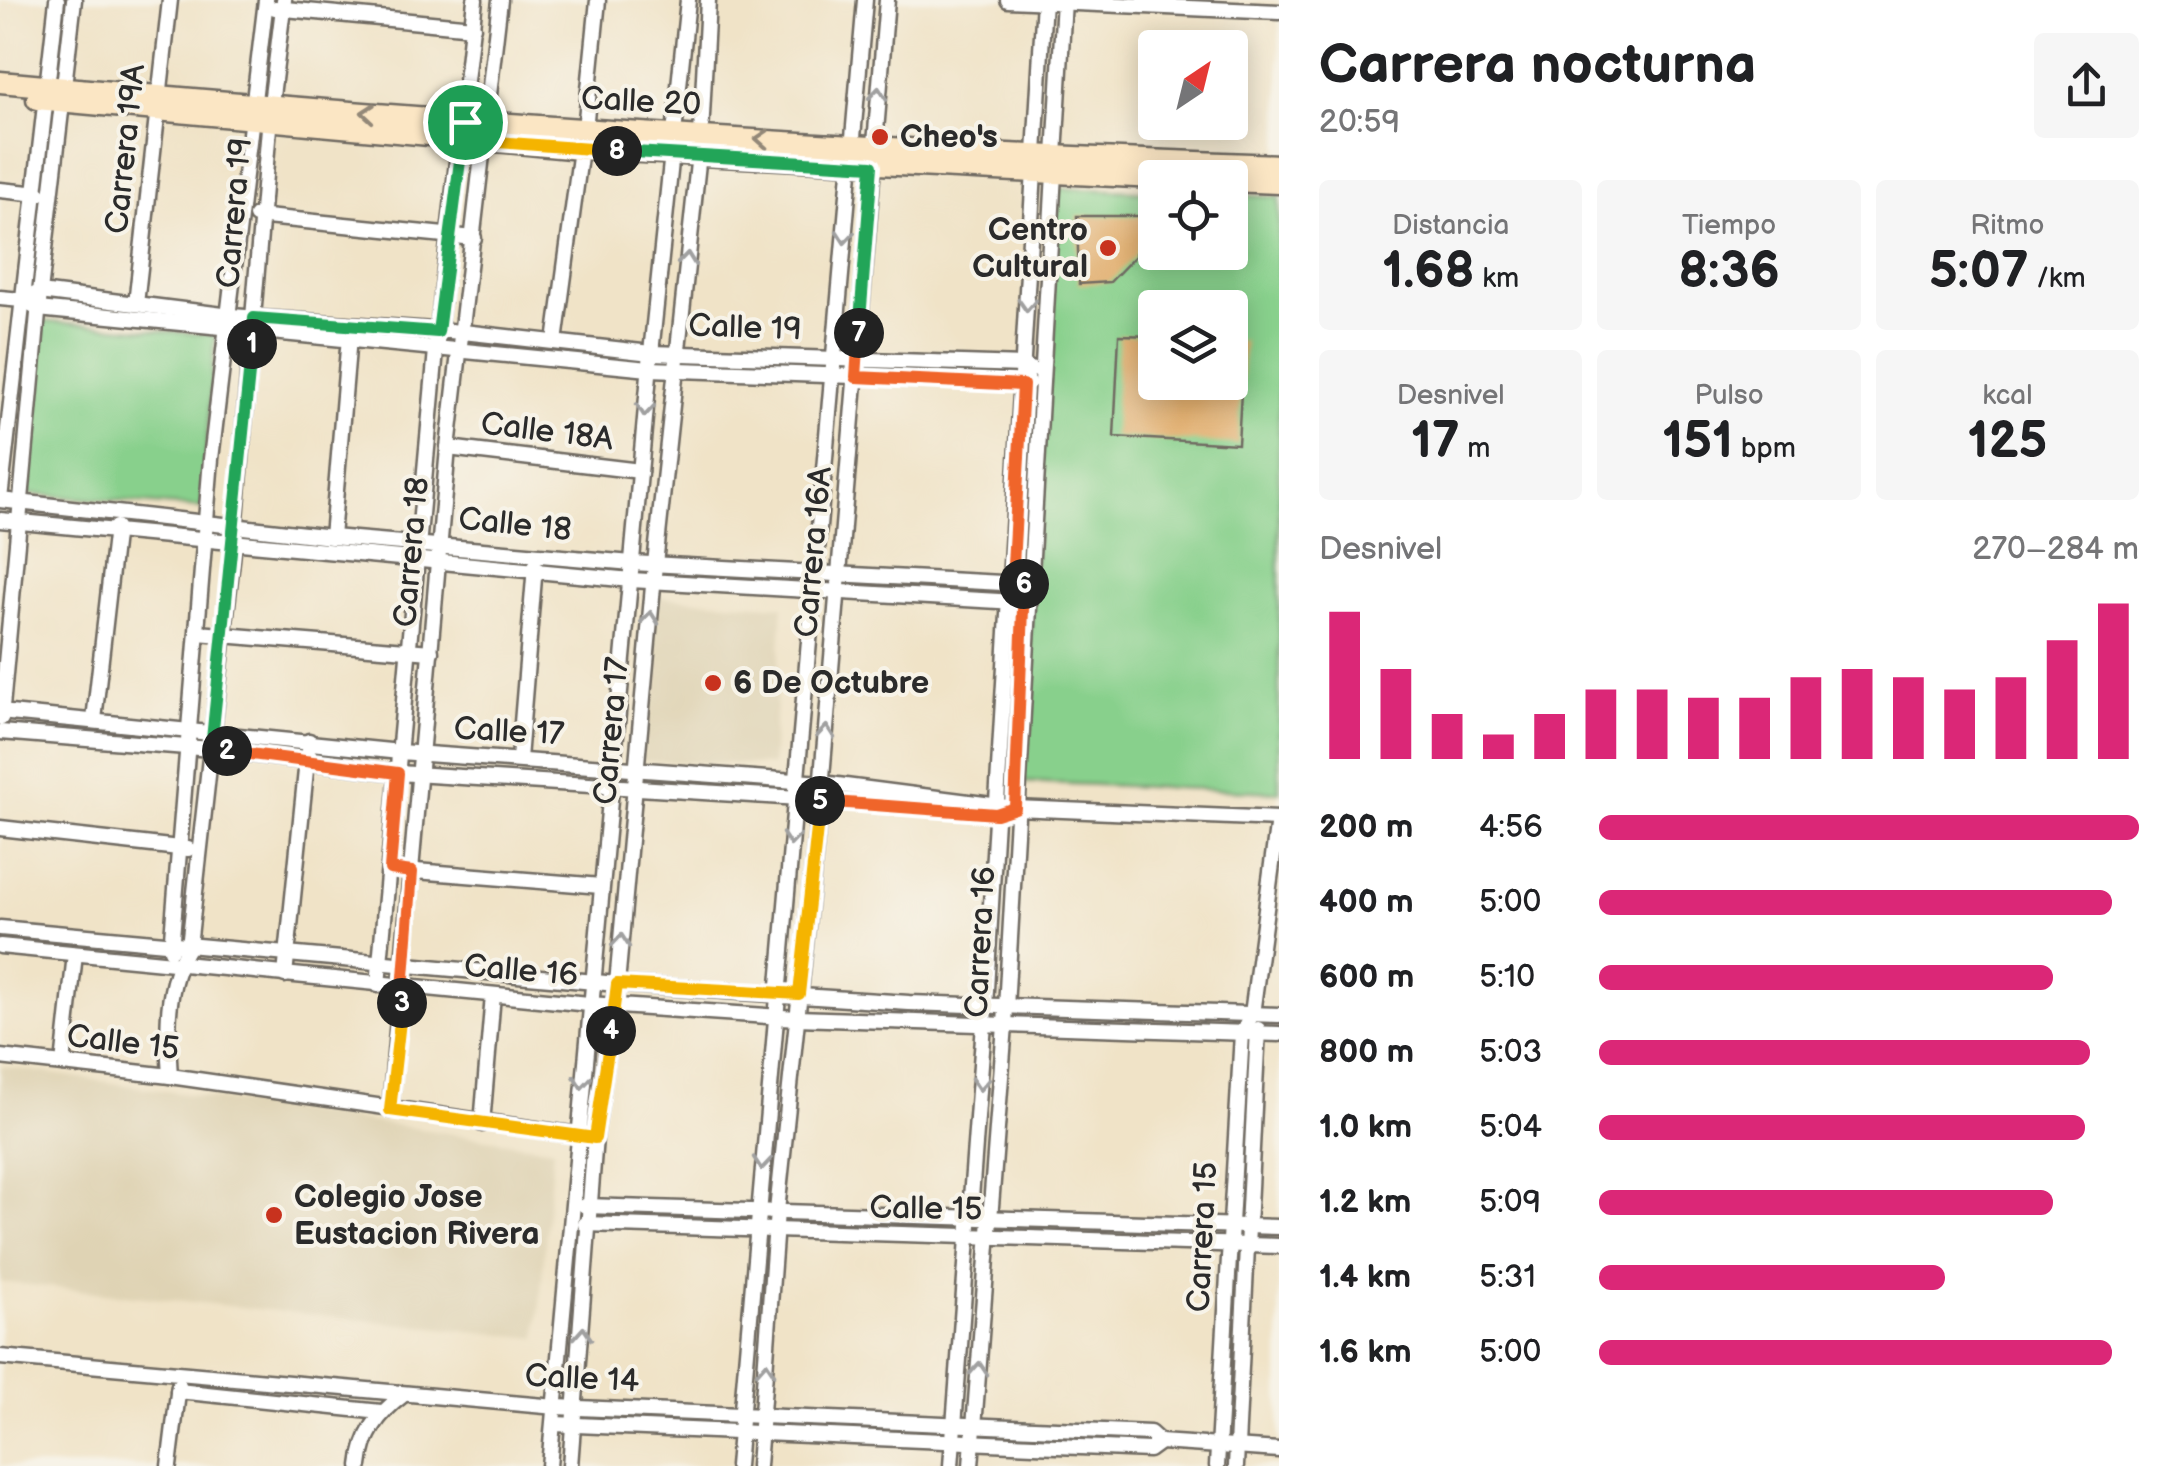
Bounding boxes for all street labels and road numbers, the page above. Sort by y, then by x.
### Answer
street label: Carrera 19A [98,62,154,236]
street label: Calle 20 [580,79,702,125]
street label: Carrera 19 [209,136,261,290]
street label: Calle 19 [688,307,802,349]
street label: Calle 18A [479,405,616,460]
street label: Carrera 16A [787,464,841,639]
street label: Carrera 18 [386,475,438,629]
street label: Calle 18 [456,500,574,550]
street label: Carrera 17 [586,655,638,806]
street label: Calle 17 [453,710,566,754]
street label: Carrera 16 [958,865,1004,1019]
street label: Calle 16 [462,947,580,995]
street label: Calle 15 [64,1017,182,1069]
street label: Carrera 15 [1180,1161,1226,1313]
street label: Calle 15 [869,1189,983,1229]
street label: Calle 14 [524,1357,641,1401]

